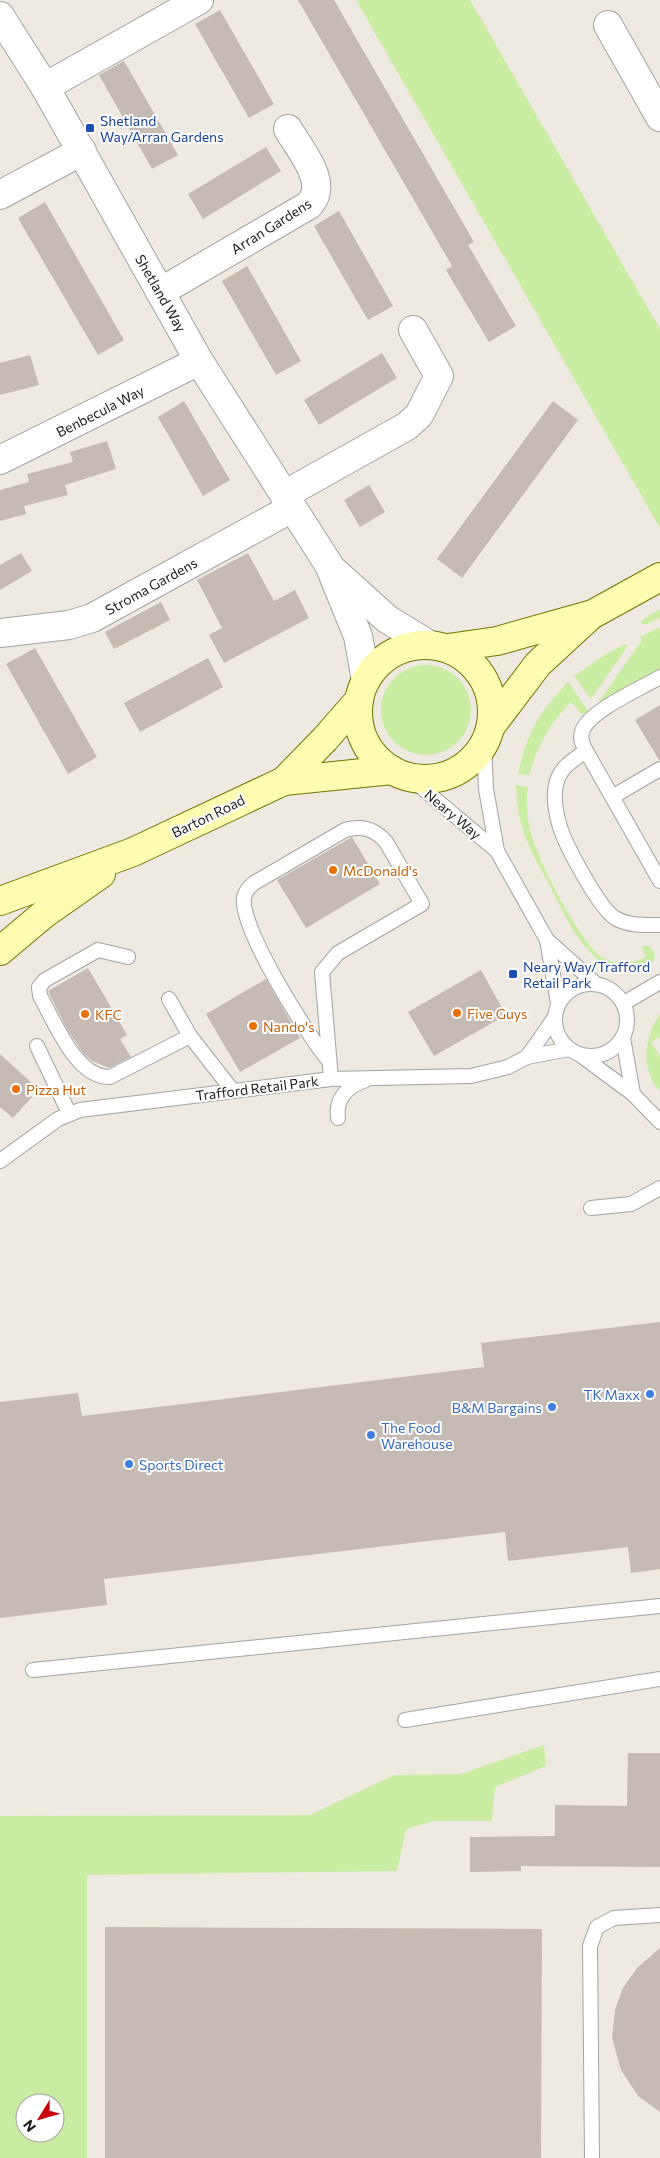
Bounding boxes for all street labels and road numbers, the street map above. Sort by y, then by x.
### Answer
street label: Arran Gardens [228,195,314,257]
street label: Shetland Way [132,251,190,335]
street label: Benbecula Way [53,382,147,440]
street label: Stroma Gardens [102,554,200,618]
street label: Neary Way [421,785,485,843]
street label: Barton Road [169,791,247,841]
street label: Trafford Retail Park [194,1072,320,1104]

